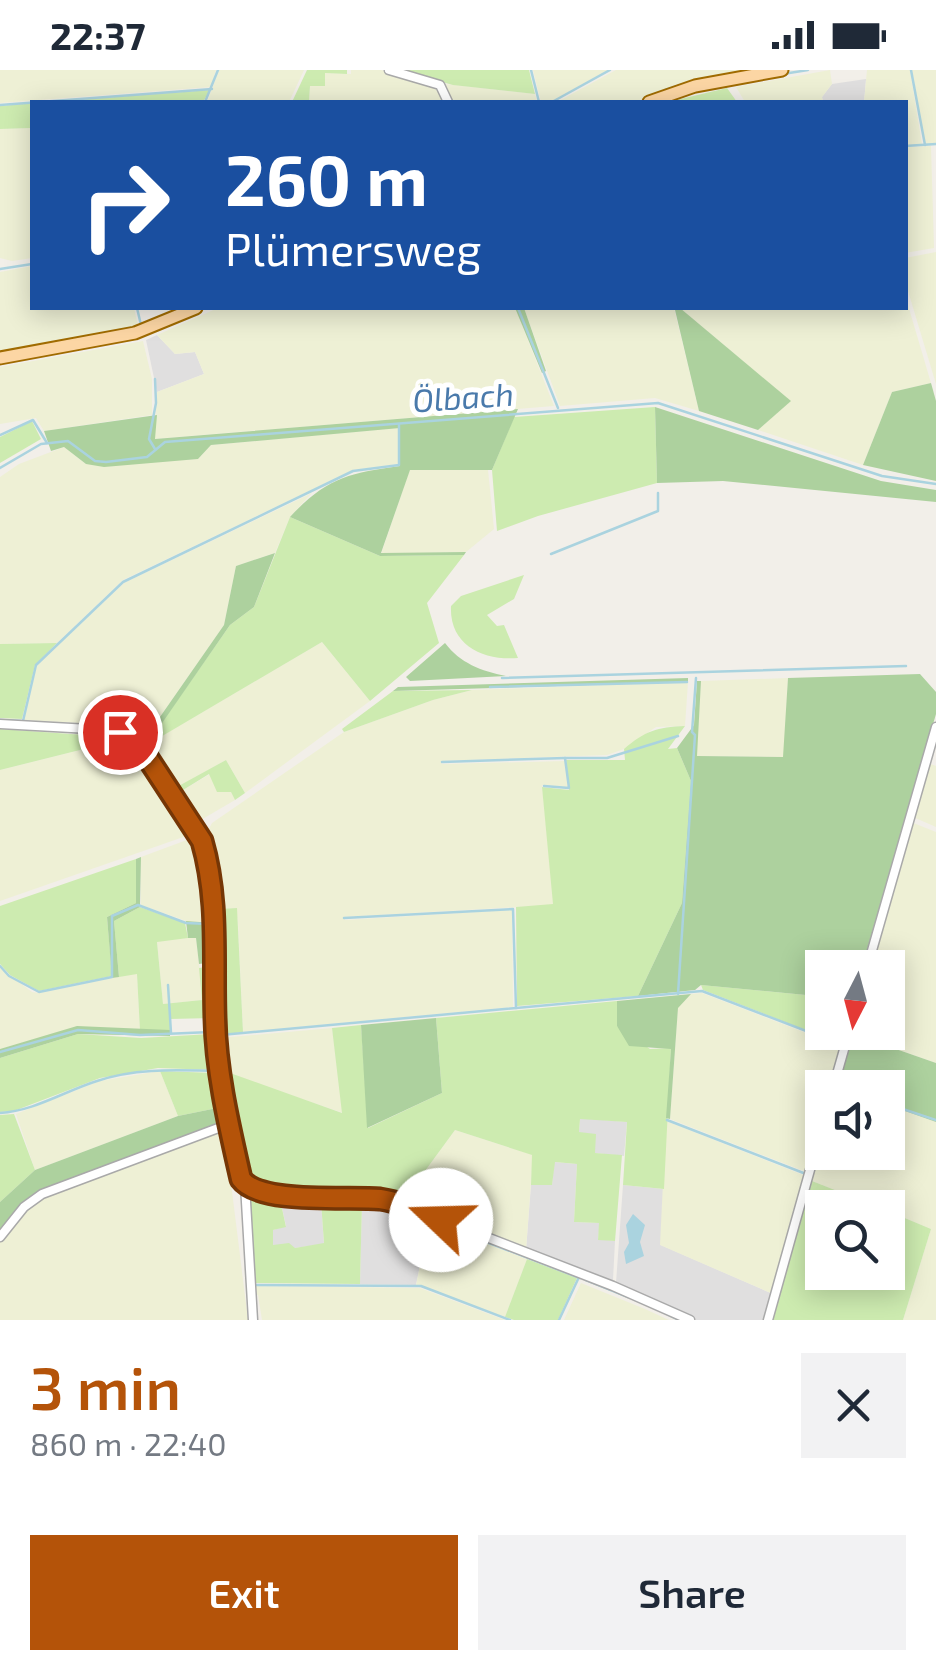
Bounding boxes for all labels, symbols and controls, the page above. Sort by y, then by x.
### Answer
text: 22:37 [50,12,146,58]
text: 260 m [225,136,428,220]
icon: right [60,140,190,270]
text: Plümersweg [225,221,481,275]
water label: Ölbach [411,374,515,418]
pin [78,690,163,775]
icon: arrive [93,705,148,760]
north arrow [805,950,905,1050]
map controls [805,950,905,1290]
button: sound [805,1070,905,1170]
position arrow [389,1168,493,1272]
button: search [805,1190,905,1290]
text: 3 min [30,1350,181,1422]
button: close [801,1353,906,1458]
text: 860 m · 22:40 [30,1424,227,1462]
button: Exit [30,1535,458,1650]
button: Share [478,1535,906,1650]

